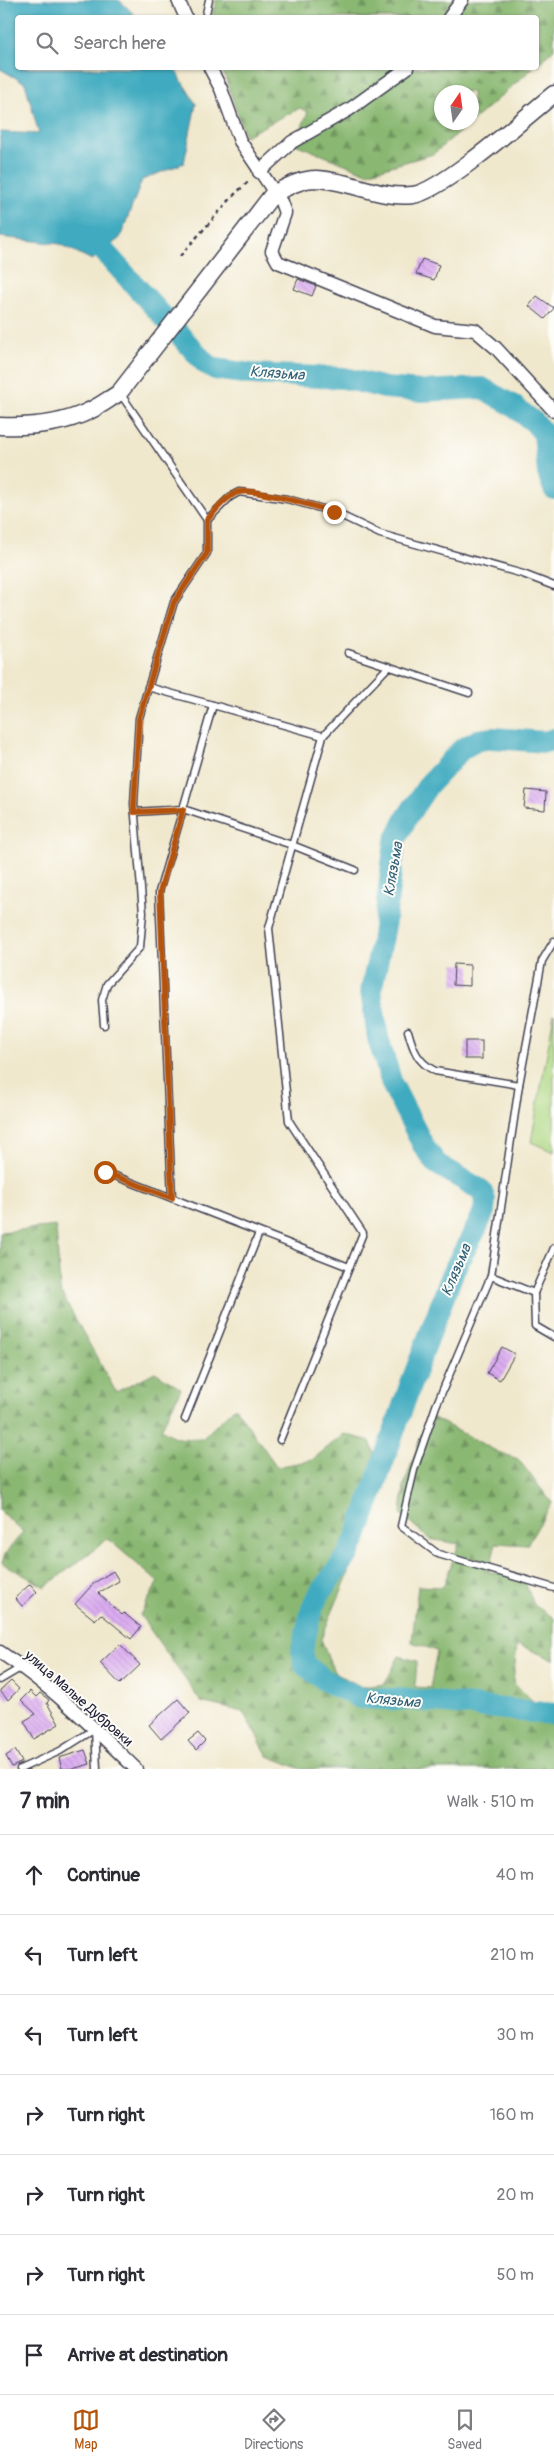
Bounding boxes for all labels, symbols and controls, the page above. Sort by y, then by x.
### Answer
search box [15,15,539,70]
icon: search [33,29,61,57]
text: Search here [73,31,166,55]
north arrow [434,85,479,130]
water label: Клязьма [249,362,306,385]
route end [323,501,346,524]
water label: Клязьма [379,840,408,898]
route start [94,1161,117,1184]
water label: Клязьма [437,1240,476,1299]
street label: улица Малые Дубровки [20,1646,136,1750]
water label: Клязьма [365,1689,422,1712]
text: 7 min [20,1788,70,1815]
text: Walk · 510 m [447,1792,534,1812]
icon: ahead [20,1861,48,1889]
text: Continue [67,1863,140,1887]
text: 40 m [496,1865,534,1885]
icon: left [20,1941,48,1969]
text: Turn left [67,1943,137,1967]
text: 210 m [490,1945,534,1965]
icon: left [20,2021,48,2049]
text: Turn left [67,2023,137,2047]
text: 30 m [496,2025,534,2045]
icon: right [20,2101,48,2129]
text: Turn right [67,2103,145,2127]
text: 160 m [490,2105,534,2125]
icon: right [20,2181,48,2209]
text: Turn right [67,2183,145,2207]
text: 20 m [496,2185,534,2205]
icon: right [20,2261,48,2289]
text: Turn right [67,2263,145,2287]
text: 50 m [497,2265,534,2285]
icon: arrive [20,2341,48,2369]
text: Arrive at destination [67,2343,228,2367]
tab: Map [72,2406,100,2453]
tab: Directions [244,2406,303,2453]
tab: Saved [447,2406,482,2453]

